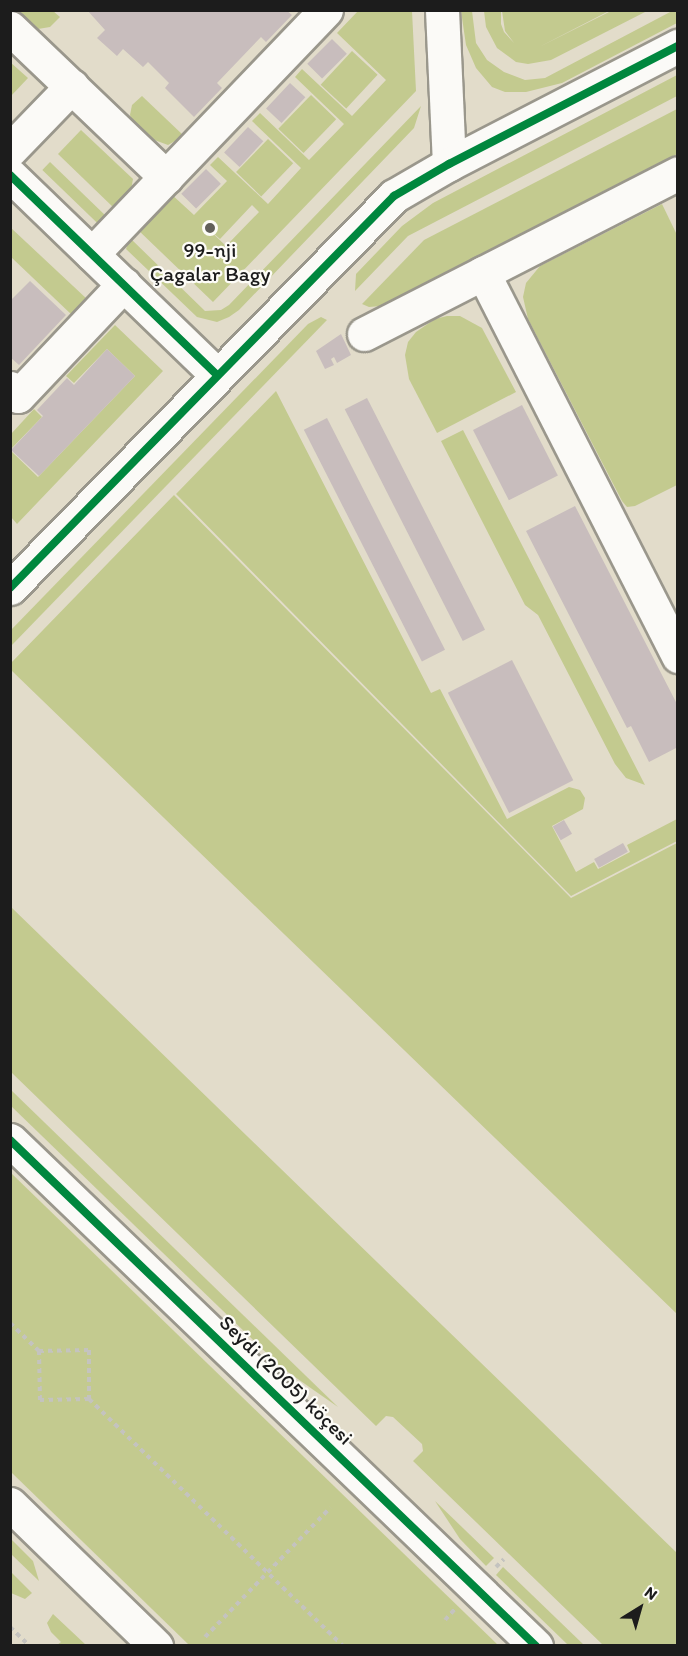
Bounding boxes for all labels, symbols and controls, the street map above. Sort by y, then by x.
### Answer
marker: 99-nji Çagalar Bagy [203,221,217,235]
place label: 99-nji Çagalar Bagy [150,237,270,287]
street label: Seýdi (2005) köçesi [214,1310,358,1450]
north arrow [610,1578,670,1638]
text: N [641,1582,661,1604]

